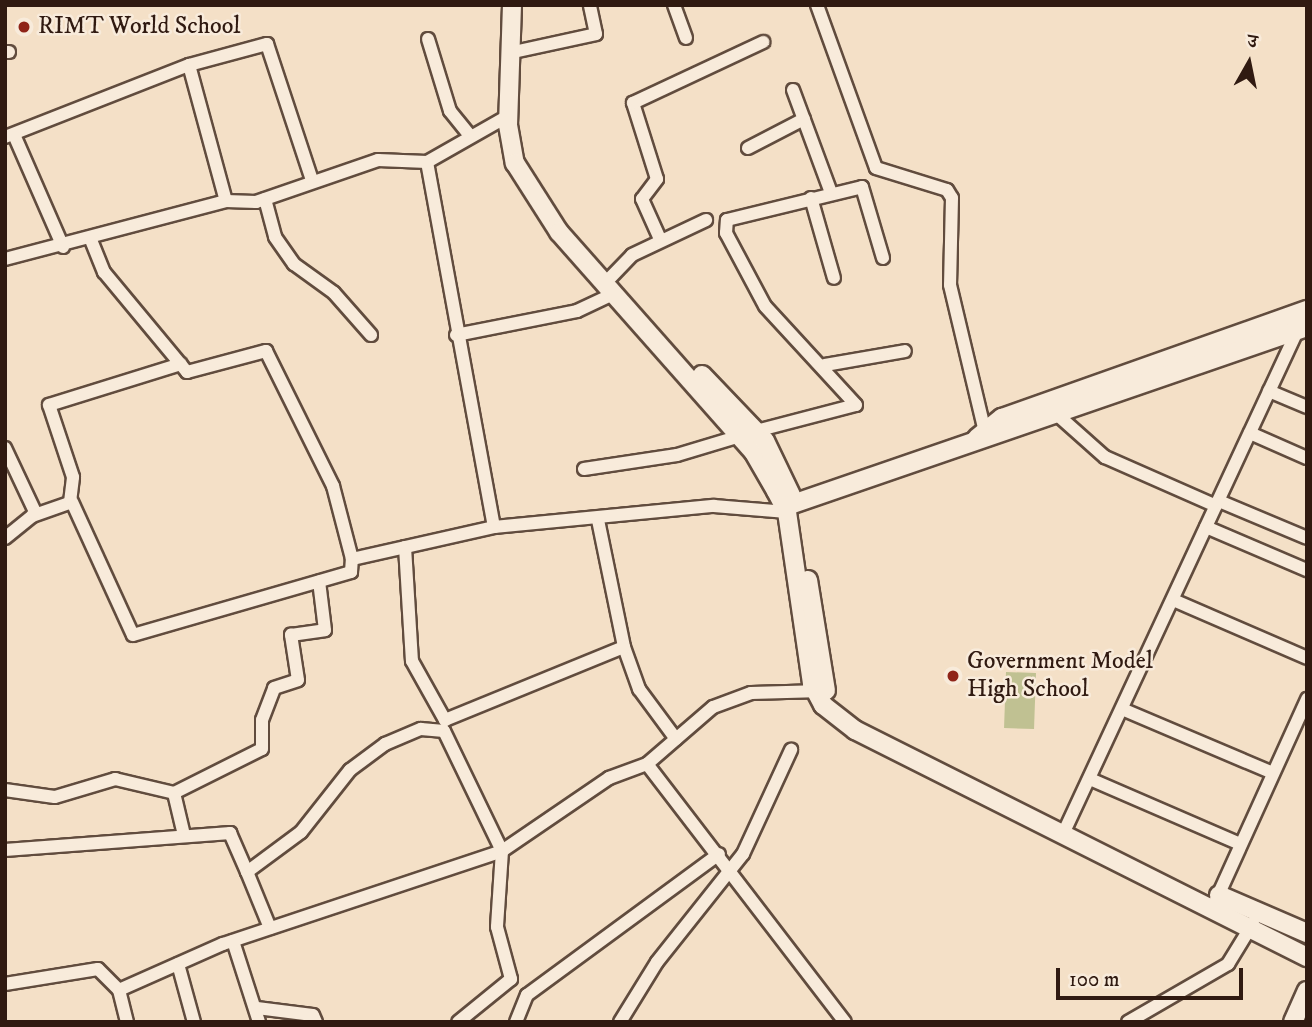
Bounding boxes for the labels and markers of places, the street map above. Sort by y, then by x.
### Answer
place label: RIMT World School [38,13,241,41]
marker: RIMT World School [16,19,32,35]
place label: Government Model High School [967,648,1153,704]
marker: Government Model High School [945,668,961,684]

